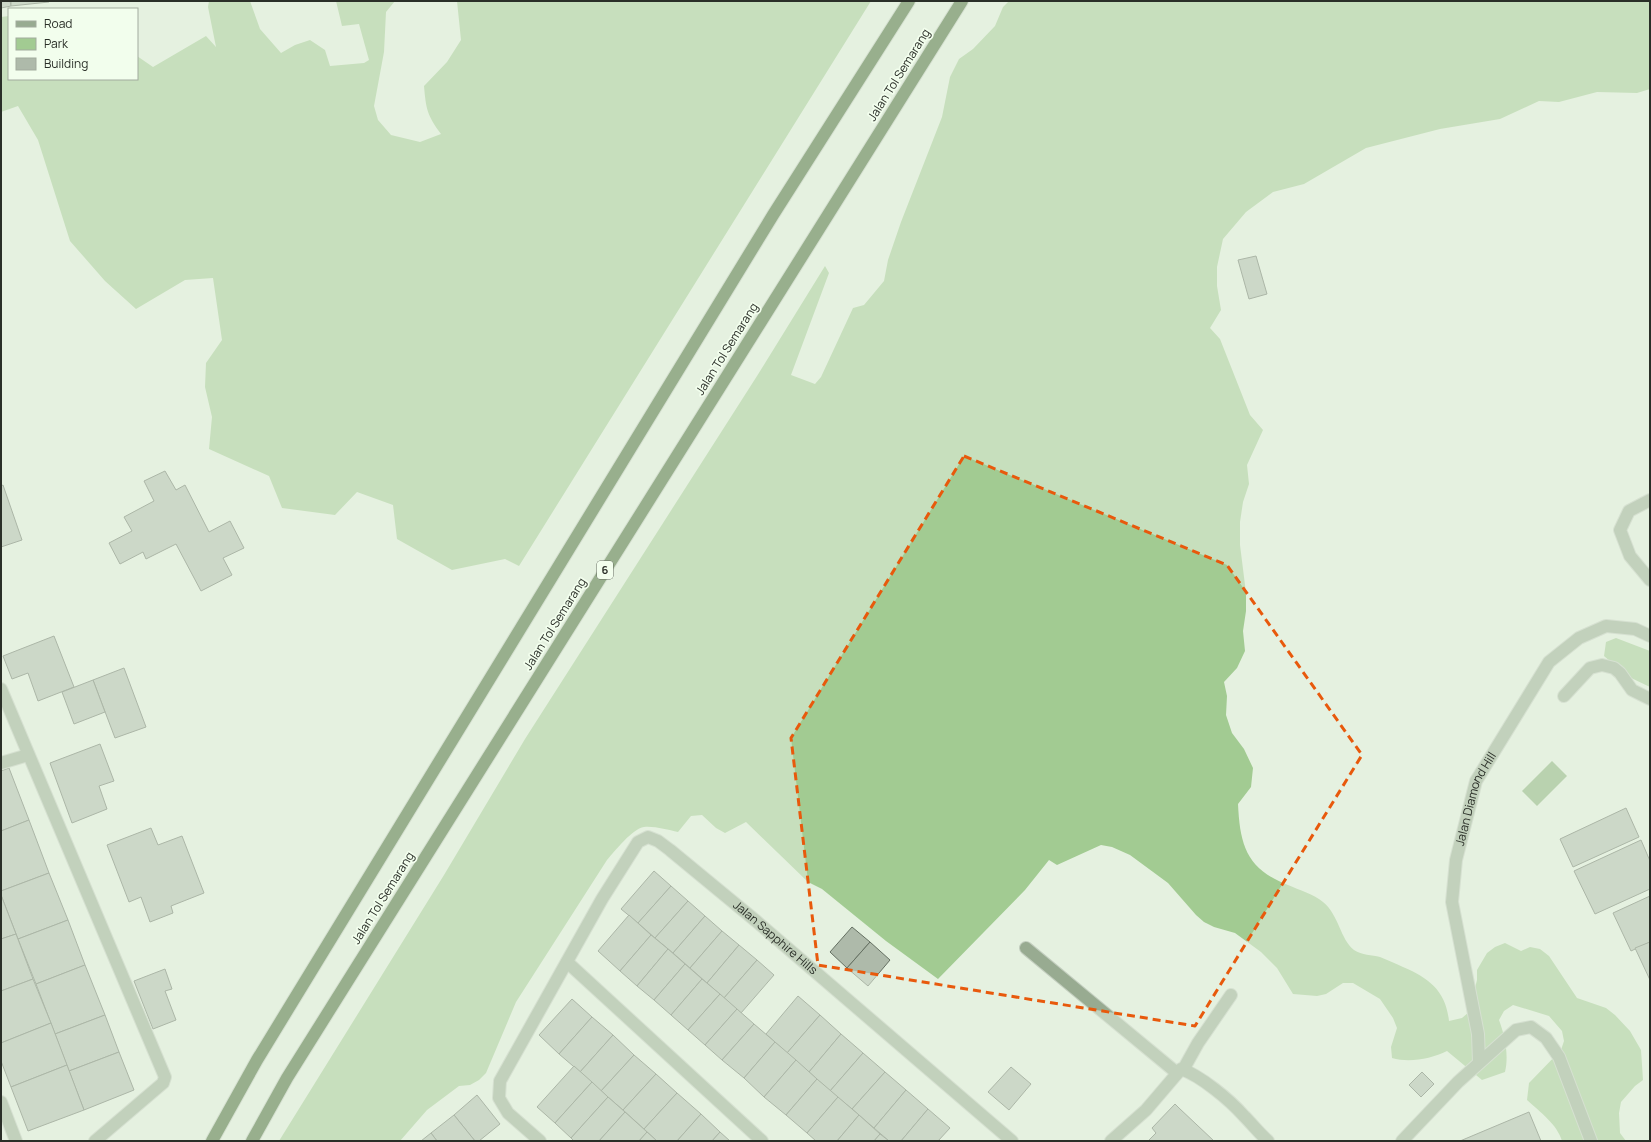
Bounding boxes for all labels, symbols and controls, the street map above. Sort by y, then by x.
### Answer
legend [8,8,138,80]
text: Road [44,15,72,32]
street label: Jalan Tol Semarang [863,25,934,124]
text: Park [44,35,69,52]
text: Building [44,55,88,72]
street label: Jalan Tol Semarang [691,299,762,398]
road number: 6 [597,561,613,579]
street label: Jalan Tol Semarang [519,574,590,673]
street label: Jalan Diamond Hill [1451,749,1500,848]
street label: Jalan Tol Semarang [347,848,418,947]
street label: Jalan Sapphire Hills [730,896,821,978]

